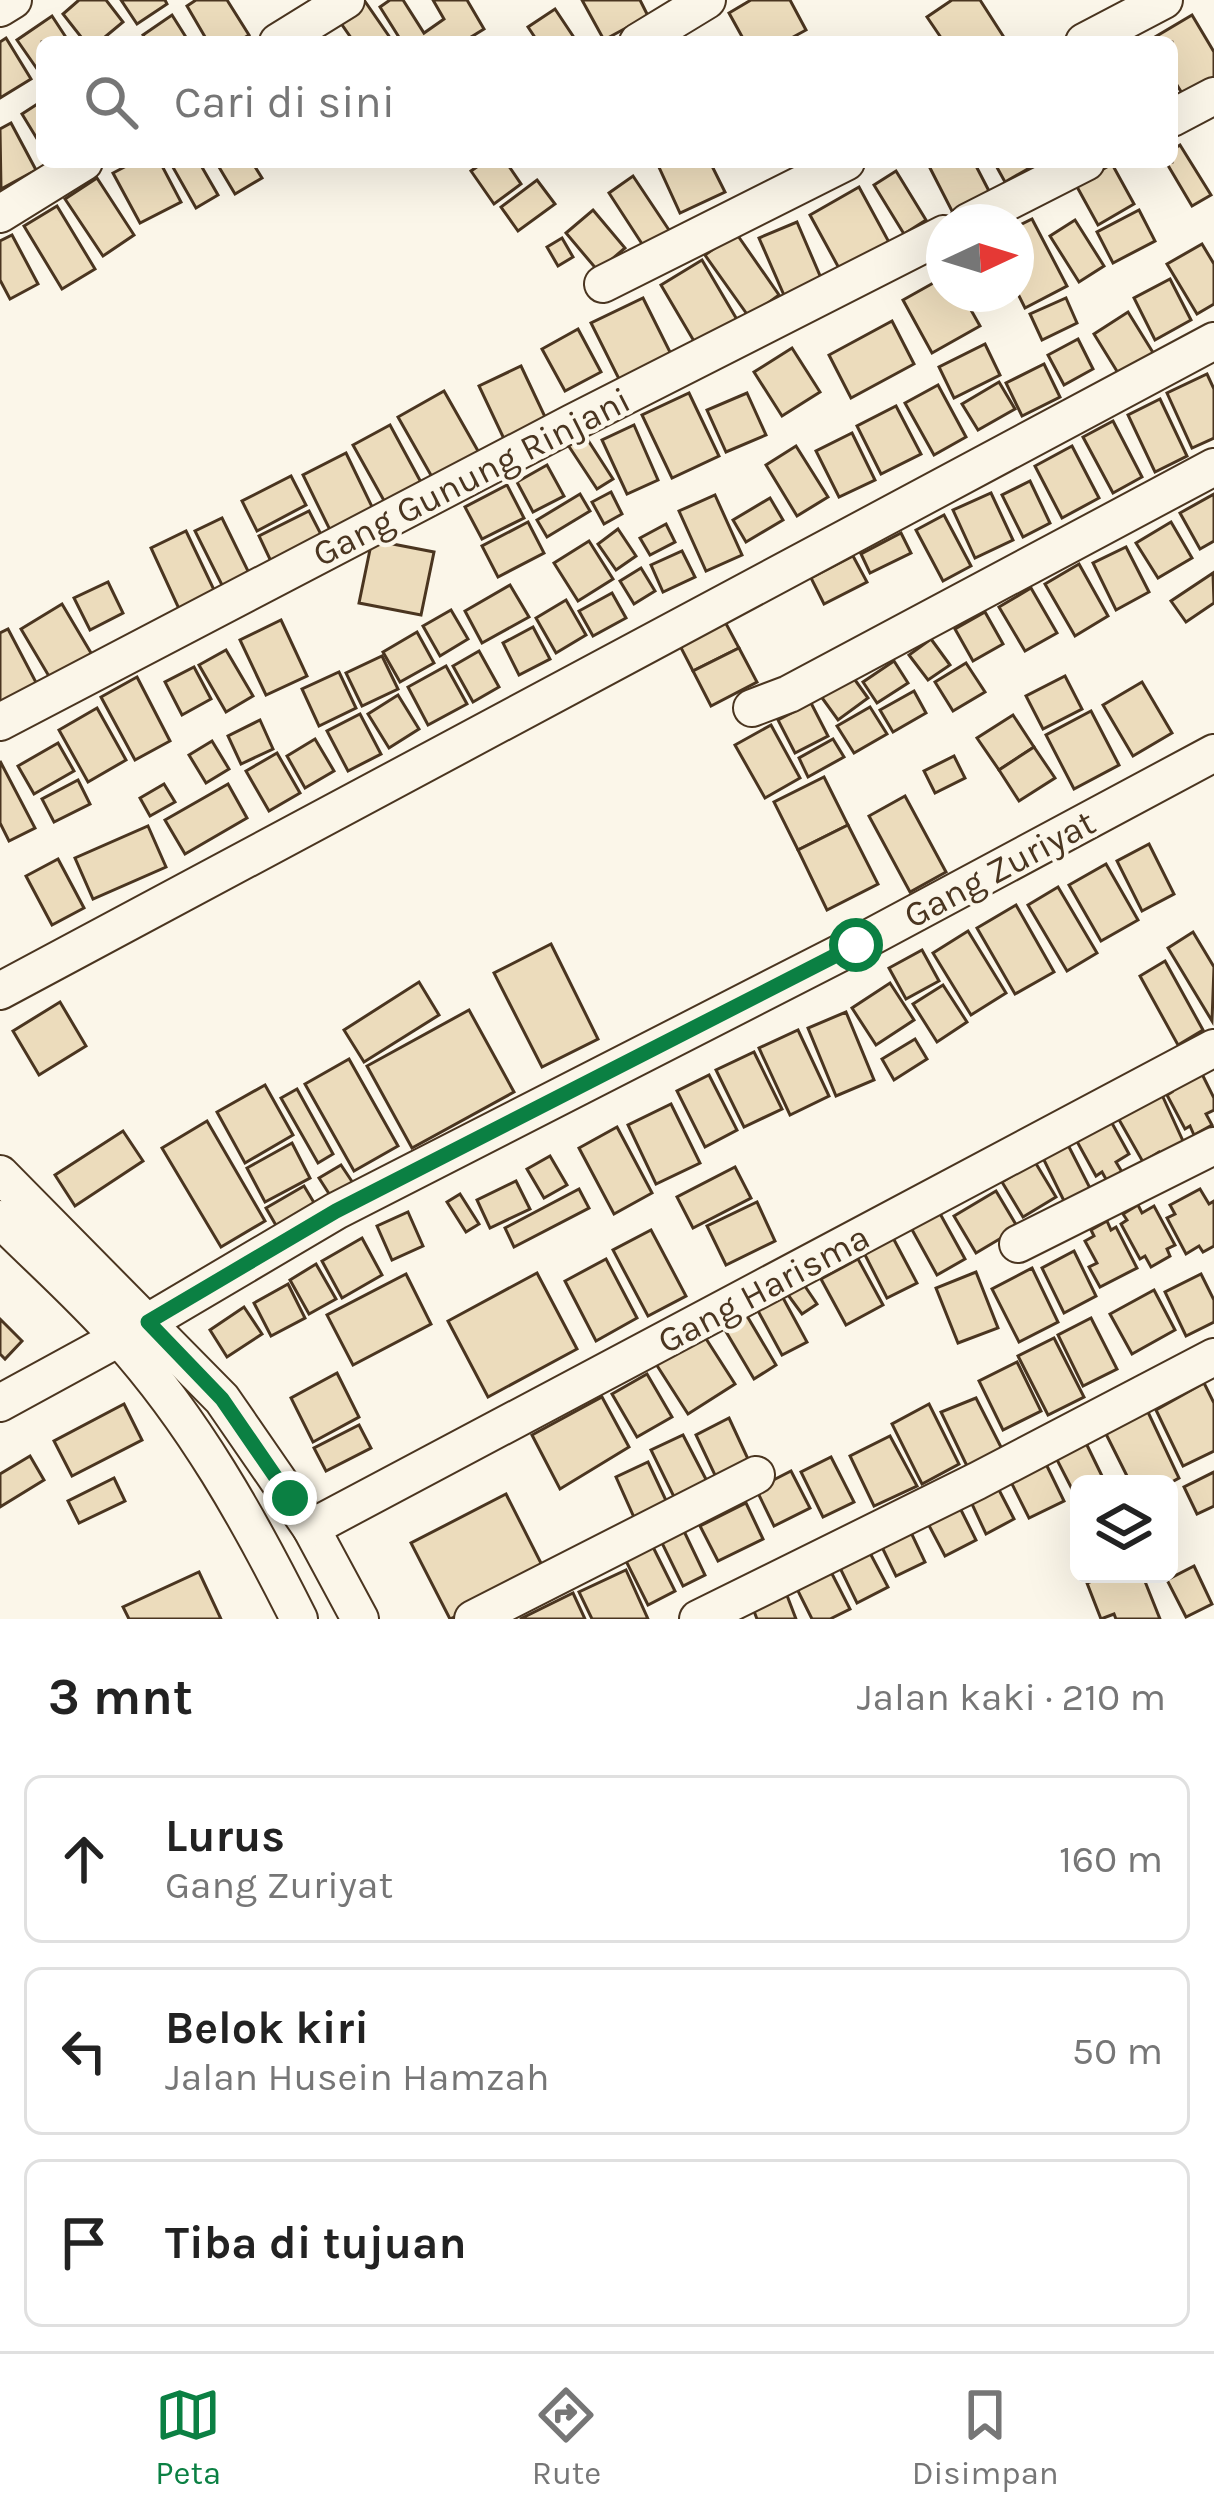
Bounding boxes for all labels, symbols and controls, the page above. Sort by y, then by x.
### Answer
search box [36,36,1178,168]
icon: search [78,69,144,135]
text: Cari di sini [174,76,395,128]
north arrow [926,204,1034,312]
street label: Gang Gunung Rinjani [306,379,637,575]
street label: Gang Zuriyat [897,801,1102,937]
route start [829,918,883,972]
street label: Gang Harisma [650,1215,876,1362]
route end [263,1471,317,1525]
map controls [1070,1475,1178,1583]
button: layers [1070,1475,1178,1583]
text: 3 mnt [48,1667,193,1727]
text: Jalan kaki · 210 m [857,1674,1166,1720]
text: Lurus [165,1810,285,1862]
icon: ahead [51,1826,117,1892]
text: 160 m [1059,1836,1163,1882]
text: Gang Zuriyat [165,1862,393,1908]
text: Belok kiri [165,2002,369,2054]
icon: left [51,2018,117,2084]
text: 50 m [1072,2028,1163,2074]
text: Jalan Husein Hamzah [165,2054,550,2100]
icon: arrive [51,2210,117,2276]
text: Tiba di tujuan [165,2217,466,2269]
tab: Peta [155,2382,221,2492]
tab: Rute [532,2382,601,2492]
tab: Disimpan [912,2382,1059,2492]

